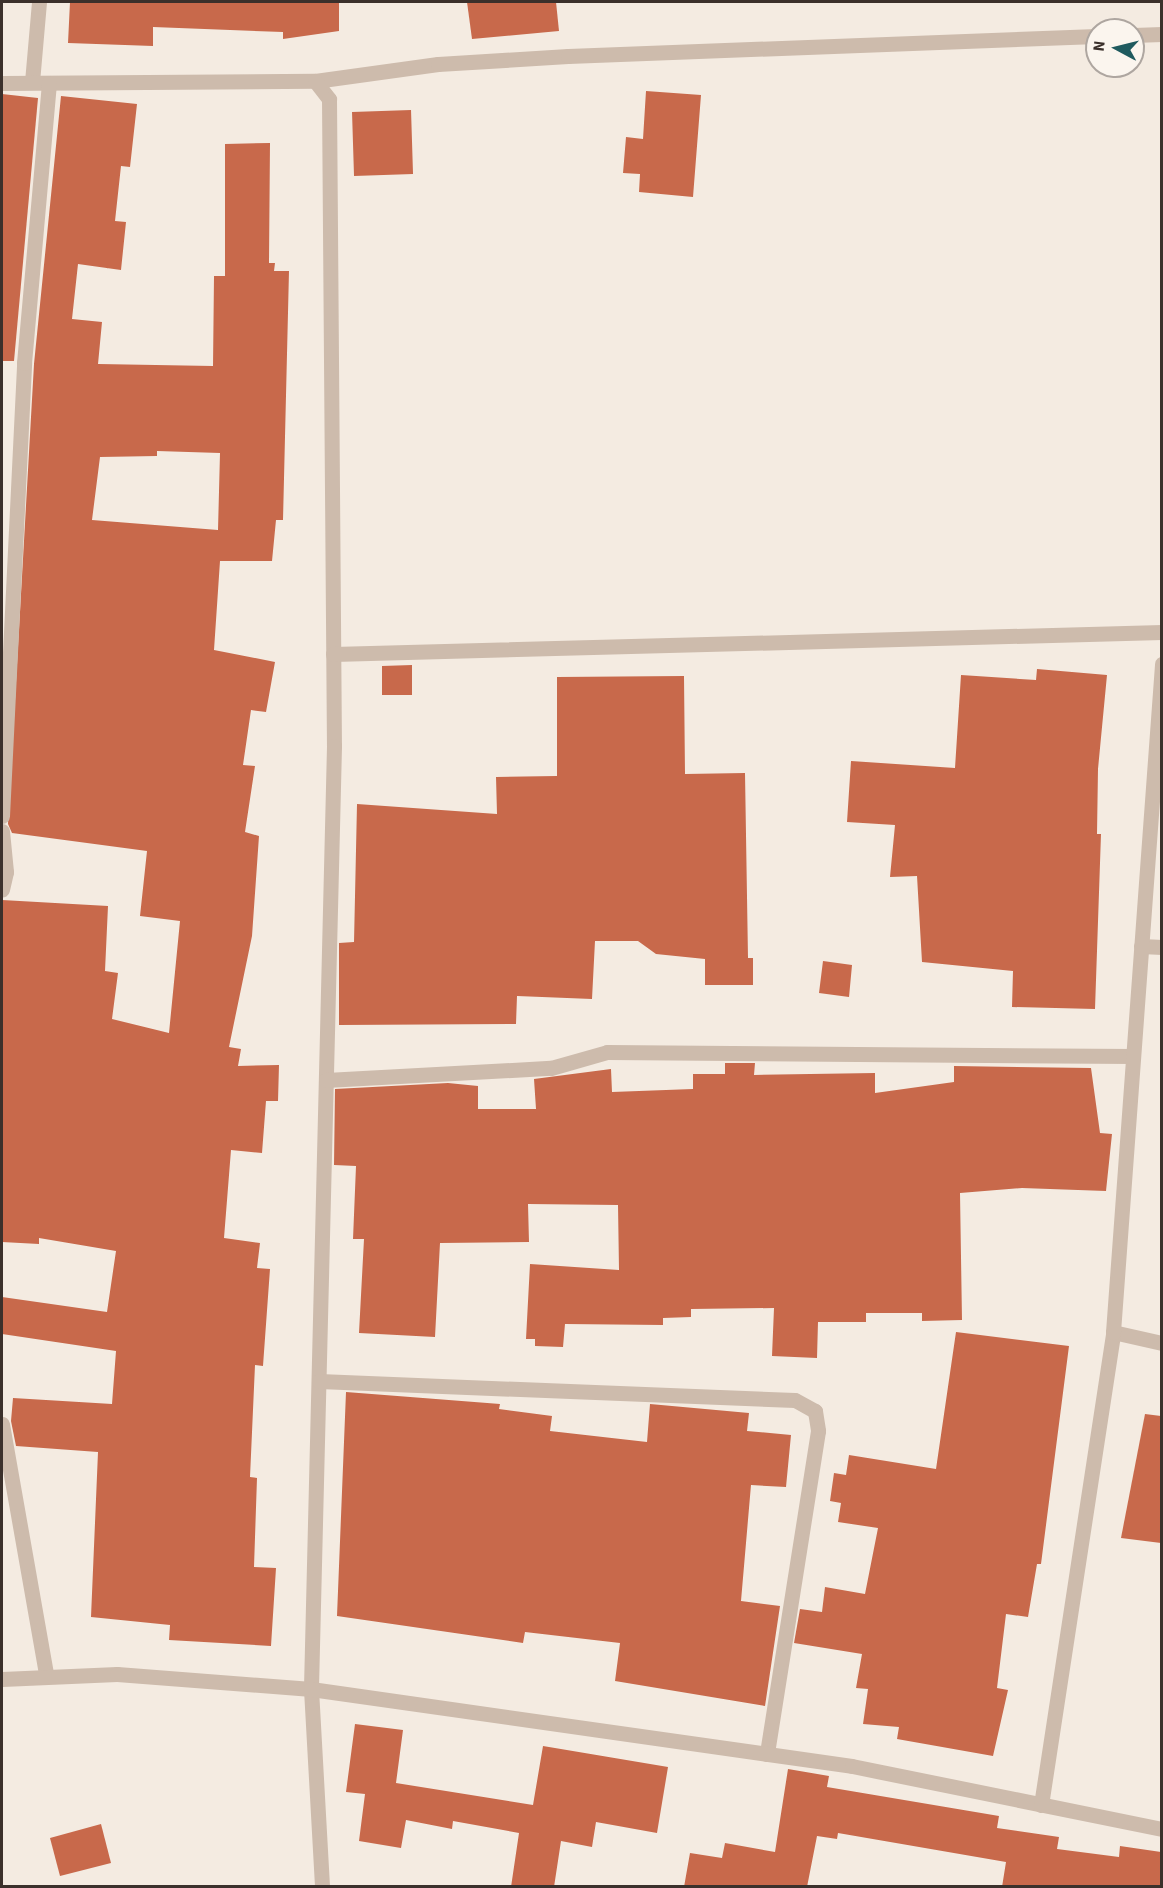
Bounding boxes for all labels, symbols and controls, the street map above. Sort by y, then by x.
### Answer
north arrow [1085,18,1145,78]
text: N [1088,39,1111,53]

